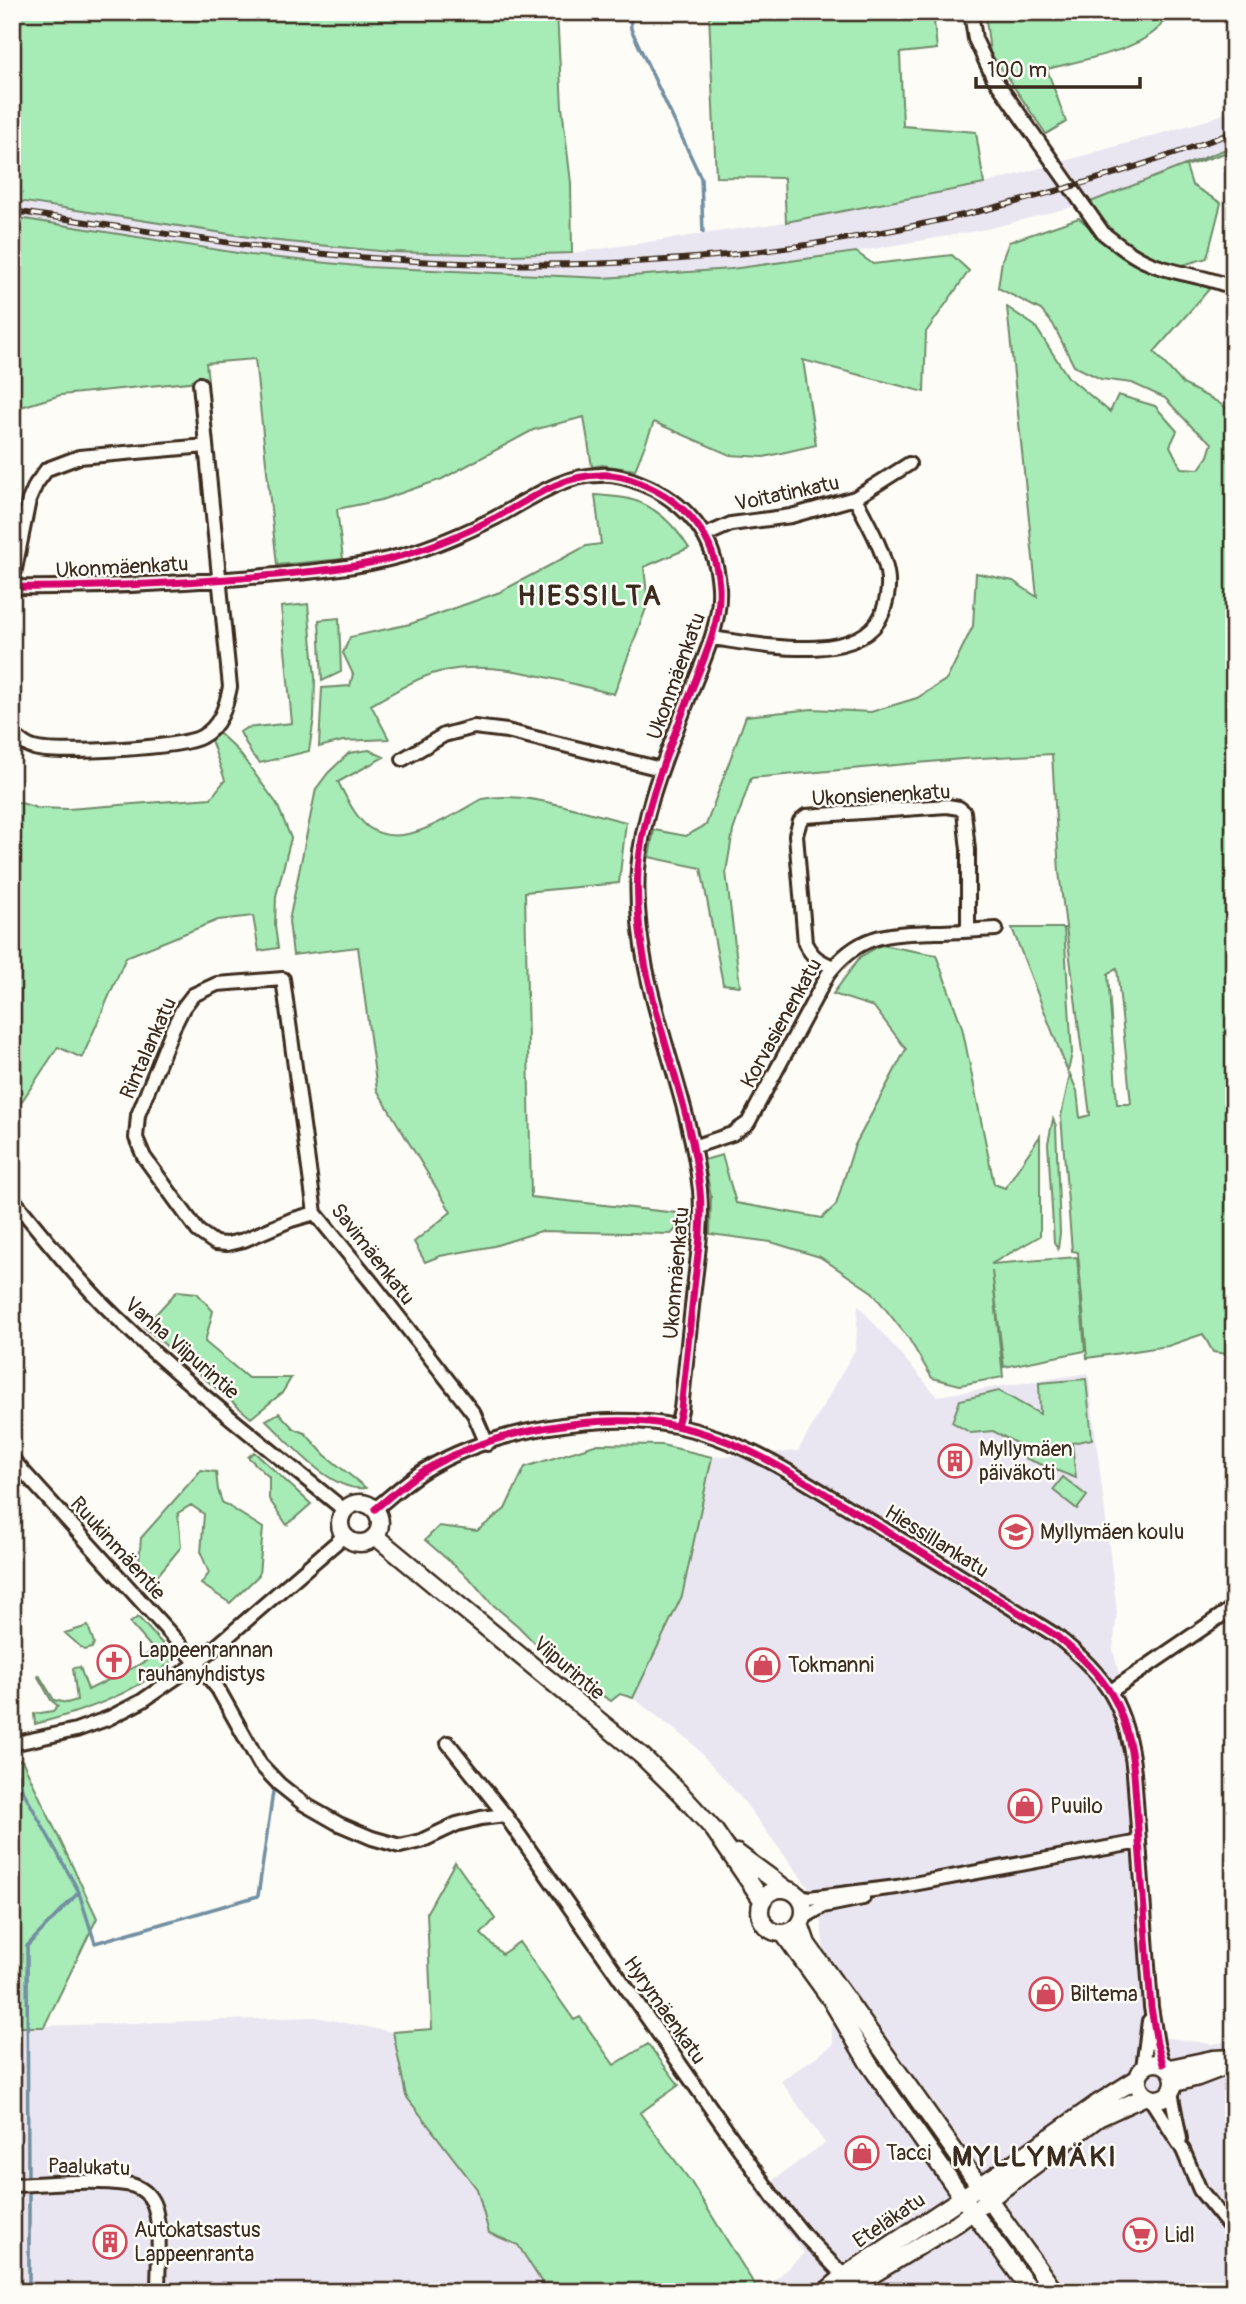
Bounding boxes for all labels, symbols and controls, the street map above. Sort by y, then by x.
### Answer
scale bar [976,46,1141,90]
text: 100 m [987,57,1047,84]
street label: Voitatinkatu [732,469,842,518]
street label: Ukonmäenkatu [55,551,189,584]
district label: HIESSILTA [517,579,663,614]
street label: Ukonmäenkatu [641,609,712,743]
street label: Ukonsienenkatu [811,778,951,813]
street label: Korvasienenkatu [735,954,828,1093]
street label: Rintalankatu [114,993,183,1103]
street label: Savimäenkatu [324,1198,421,1311]
street label: Ukonmäenkatu [657,1206,696,1340]
street label: Vanha Viipurintie [119,1291,245,1406]
place label: Myllymäen päiväkoti [979,1436,1073,1487]
building icon: Myllymäen päiväkoti [936,1442,974,1480]
street label: Ruukinmäentie [64,1491,172,1606]
street label: Hiessillankatu [880,1499,994,1584]
school or university icon: Myllymäen koulu [997,1513,1035,1551]
place label: Myllymäen koulu [1040,1519,1184,1546]
street label: Viipurintie [527,1630,611,1707]
place label: Lappeenrannan rauhanyhdistys [138,1637,273,1688]
church icon: Lappeenrannan rauhanyhdistys [95,1643,133,1681]
shop icon: Tokmanni [744,1646,782,1684]
place label: Tokmanni [788,1652,874,1679]
shop icon: Puuilo [1006,1787,1044,1825]
place label: Puuilo [1050,1793,1103,1820]
street label: Hyrymäenkatu [617,1951,712,2070]
shop icon: Biltema [1027,1975,1065,2013]
place label: Biltema [1070,1981,1138,2008]
shop icon: Tacci [843,2134,881,2172]
place label: Tacci [886,2140,931,2167]
district label: MYLLYMÄKI [952,2140,1118,2175]
street label: Paalukatu [47,2153,131,2182]
street label: Eteläkatu [848,2186,931,2254]
supermarket icon: Lidl [1121,2216,1159,2254]
place label: Autokatsastus Lappeenranta [134,2217,261,2268]
place label: Lidl [1164,2222,1195,2249]
building icon: Autokatsastus Lappeenranta [91,2223,129,2261]

